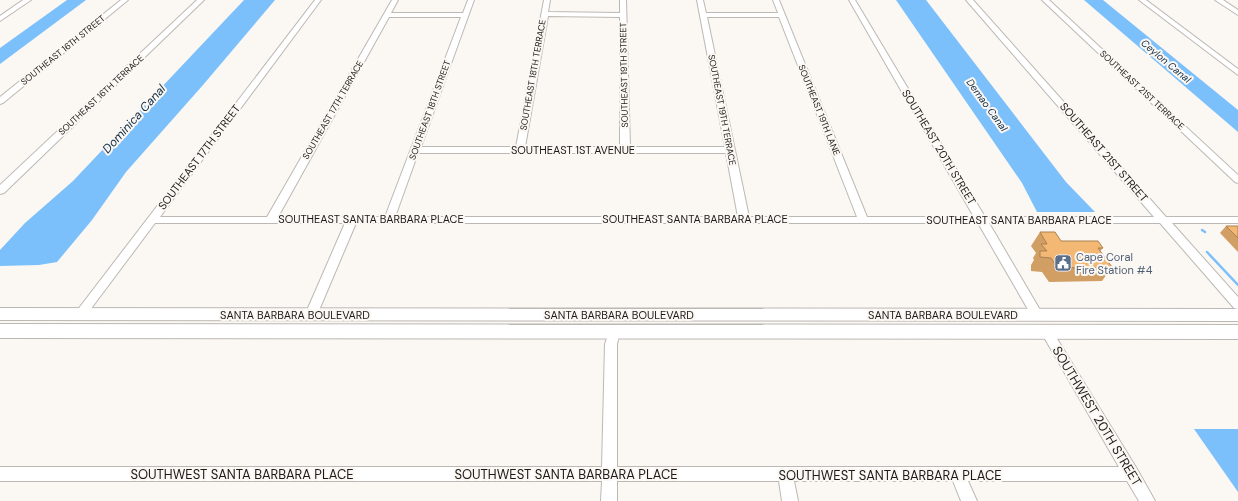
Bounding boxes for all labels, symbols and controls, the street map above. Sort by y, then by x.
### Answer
street label: SOUTHEAST 16TH STREET [18,12,108,88]
street label: SOUTHEAST 18TH TERRACE [517,19,549,131]
street label: SOUTHEAST 19TH STREET [617,22,631,128]
water label: Ceylon Canal [1138,36,1194,86]
street label: SOUTHEAST 21ST TERRACE [1097,48,1187,132]
street label: SOUTHEAST 16TH TERRACE [56,52,146,138]
street label: SOUTHEAST 19TH TERRACE [705,54,739,166]
street label: SOUTHEAST 17TH TERRACE [300,59,366,161]
street label: SOUTHEAST 18TH STREET [406,59,454,161]
street label: SOUTHEAST 19TH LANE [795,63,843,157]
water label: Demao Canal [964,76,1011,134]
water label: Dominica Canal [99,81,169,157]
street label: SOUTHEAST 20TH STREET [899,87,979,207]
street label: SOUTHEAST 21ST STREET [1057,99,1151,205]
street label: SOUTHEAST 17TH STREET [155,102,243,212]
street label: SOUTHEAST 1ST AVENUE [511,143,635,157]
street label: SOUTHEAST SANTA BARBARA PLACE [278,212,464,226]
street label: SOUTHEAST SANTA BARBARA PLACE [602,212,788,226]
street label: SOUTHEAST SANTA BARBARA PLACE [926,213,1112,227]
place label: Cape Coral Fire Station #4 [1076,250,1153,277]
public building icon: Cape Coral Fire Station #4 [1053,253,1073,273]
street label: SANTA BARBARA BOULEVARD [220,308,370,322]
street label: SANTA BARBARA BOULEVARD [544,308,694,322]
street label: SANTA BARBARA BOULEVARD [868,308,1018,322]
street label: SOUTHWEST 20TH STREET [1049,343,1145,489]
street label: SOUTHWEST SANTA BARBARA PLACE [130,466,354,483]
street label: SOUTHWEST SANTA BARBARA PLACE [454,466,678,483]
street label: SOUTHWEST SANTA BARBARA PLACE [778,467,1002,484]

